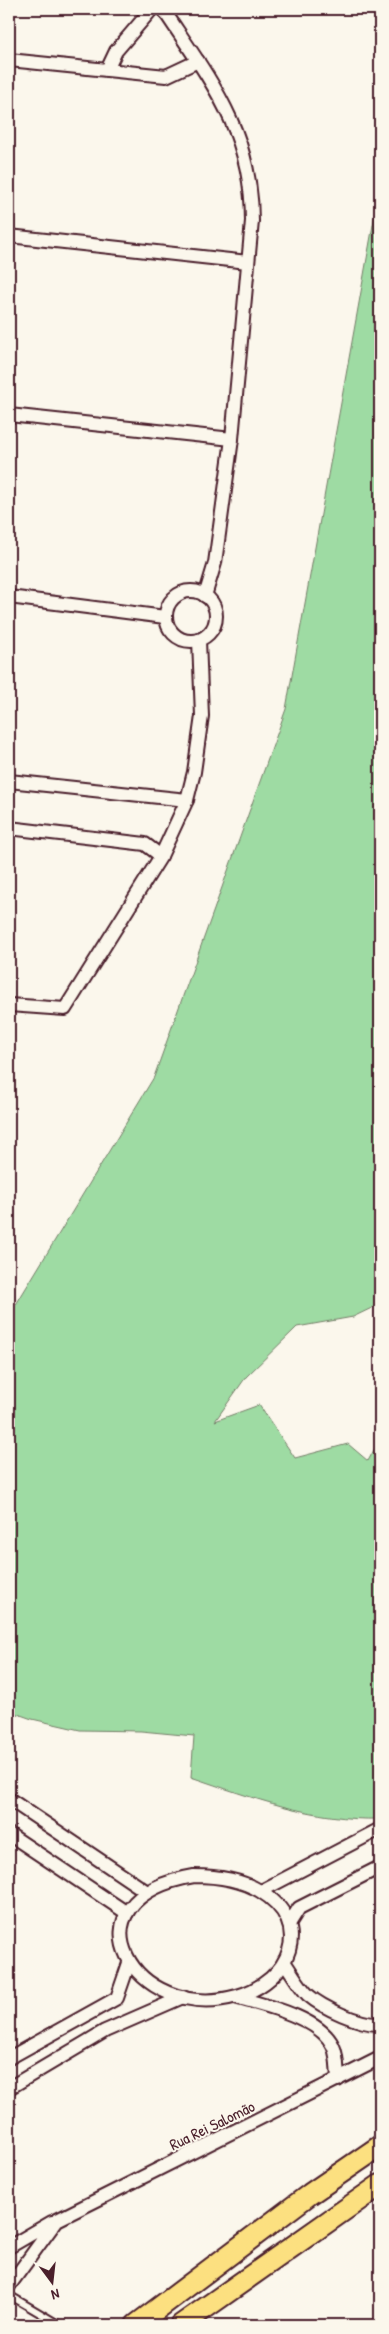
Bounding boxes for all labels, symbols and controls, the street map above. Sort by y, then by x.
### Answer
street label: Rua Rei Salomão [166,2095,259,2155]
north arrow [28,2256,78,2306]
text: N [49,2285,62,2305]

